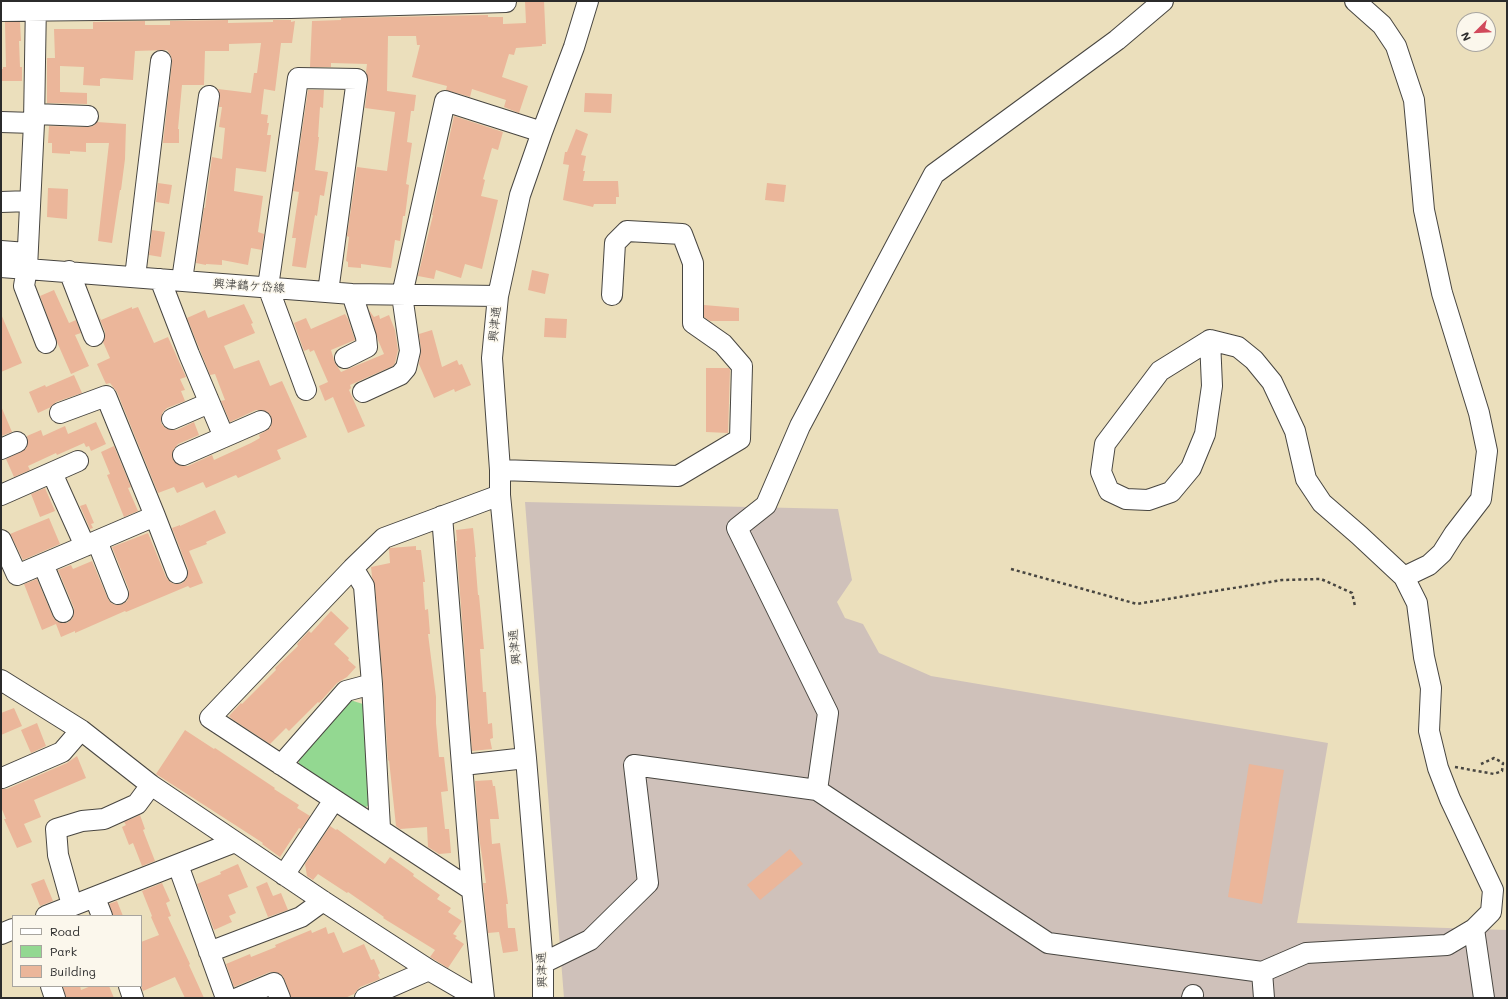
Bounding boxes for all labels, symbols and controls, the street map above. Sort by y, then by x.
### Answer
north arrow [1456,12,1496,52]
text: N [1457,30,1474,44]
street label: 興津鶴ケ岱線 [213,276,285,296]
street label: 興津通 [486,305,504,343]
street label: 興津通 [506,628,524,666]
legend [12,915,142,987]
text: Road [50,923,80,939]
text: Park [50,943,77,959]
street label: 興津通 [534,952,550,988]
text: Building [50,963,96,979]

